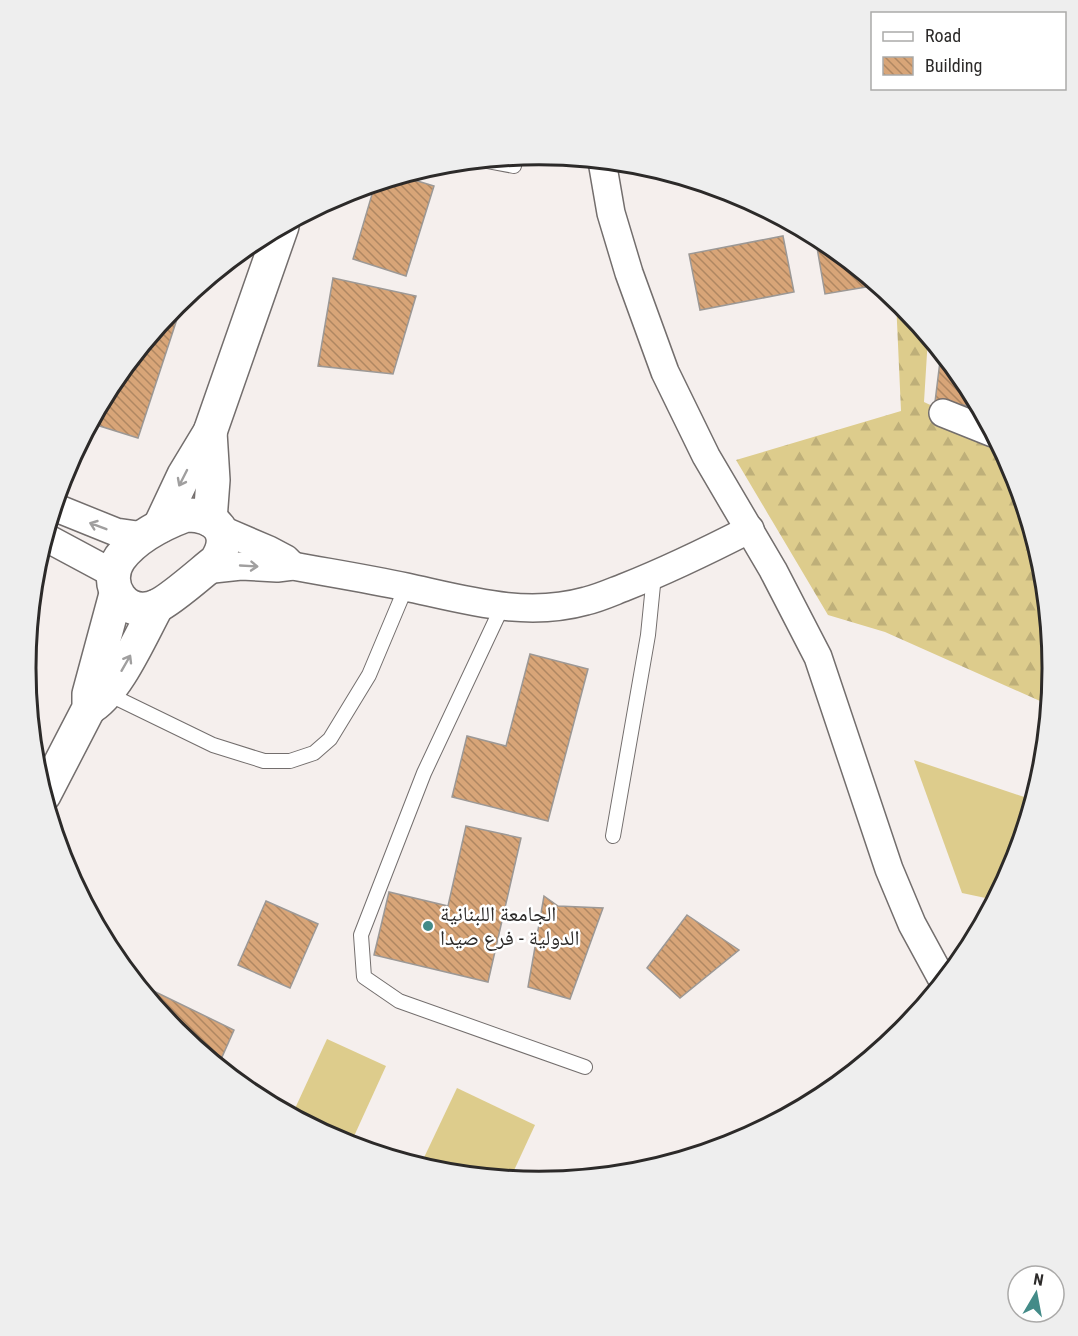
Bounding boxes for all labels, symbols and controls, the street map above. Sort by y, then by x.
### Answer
legend [871,12,1066,90]
text: Road [925,25,961,46]
text: Building [925,55,982,76]
one-way arrow [177,469,189,486]
one-way arrow [89,519,108,530]
one-way arrow [238,561,258,572]
one-way arrow [120,655,132,672]
place label: الجامعة اللبنانية الدولية - فرع صيدا [440,902,579,951]
marker: الجامعة اللبنانية الدولية - فرع صيدا [421,919,435,933]
north arrow [1006,1264,1066,1324]
text: N [1032,1270,1045,1290]

